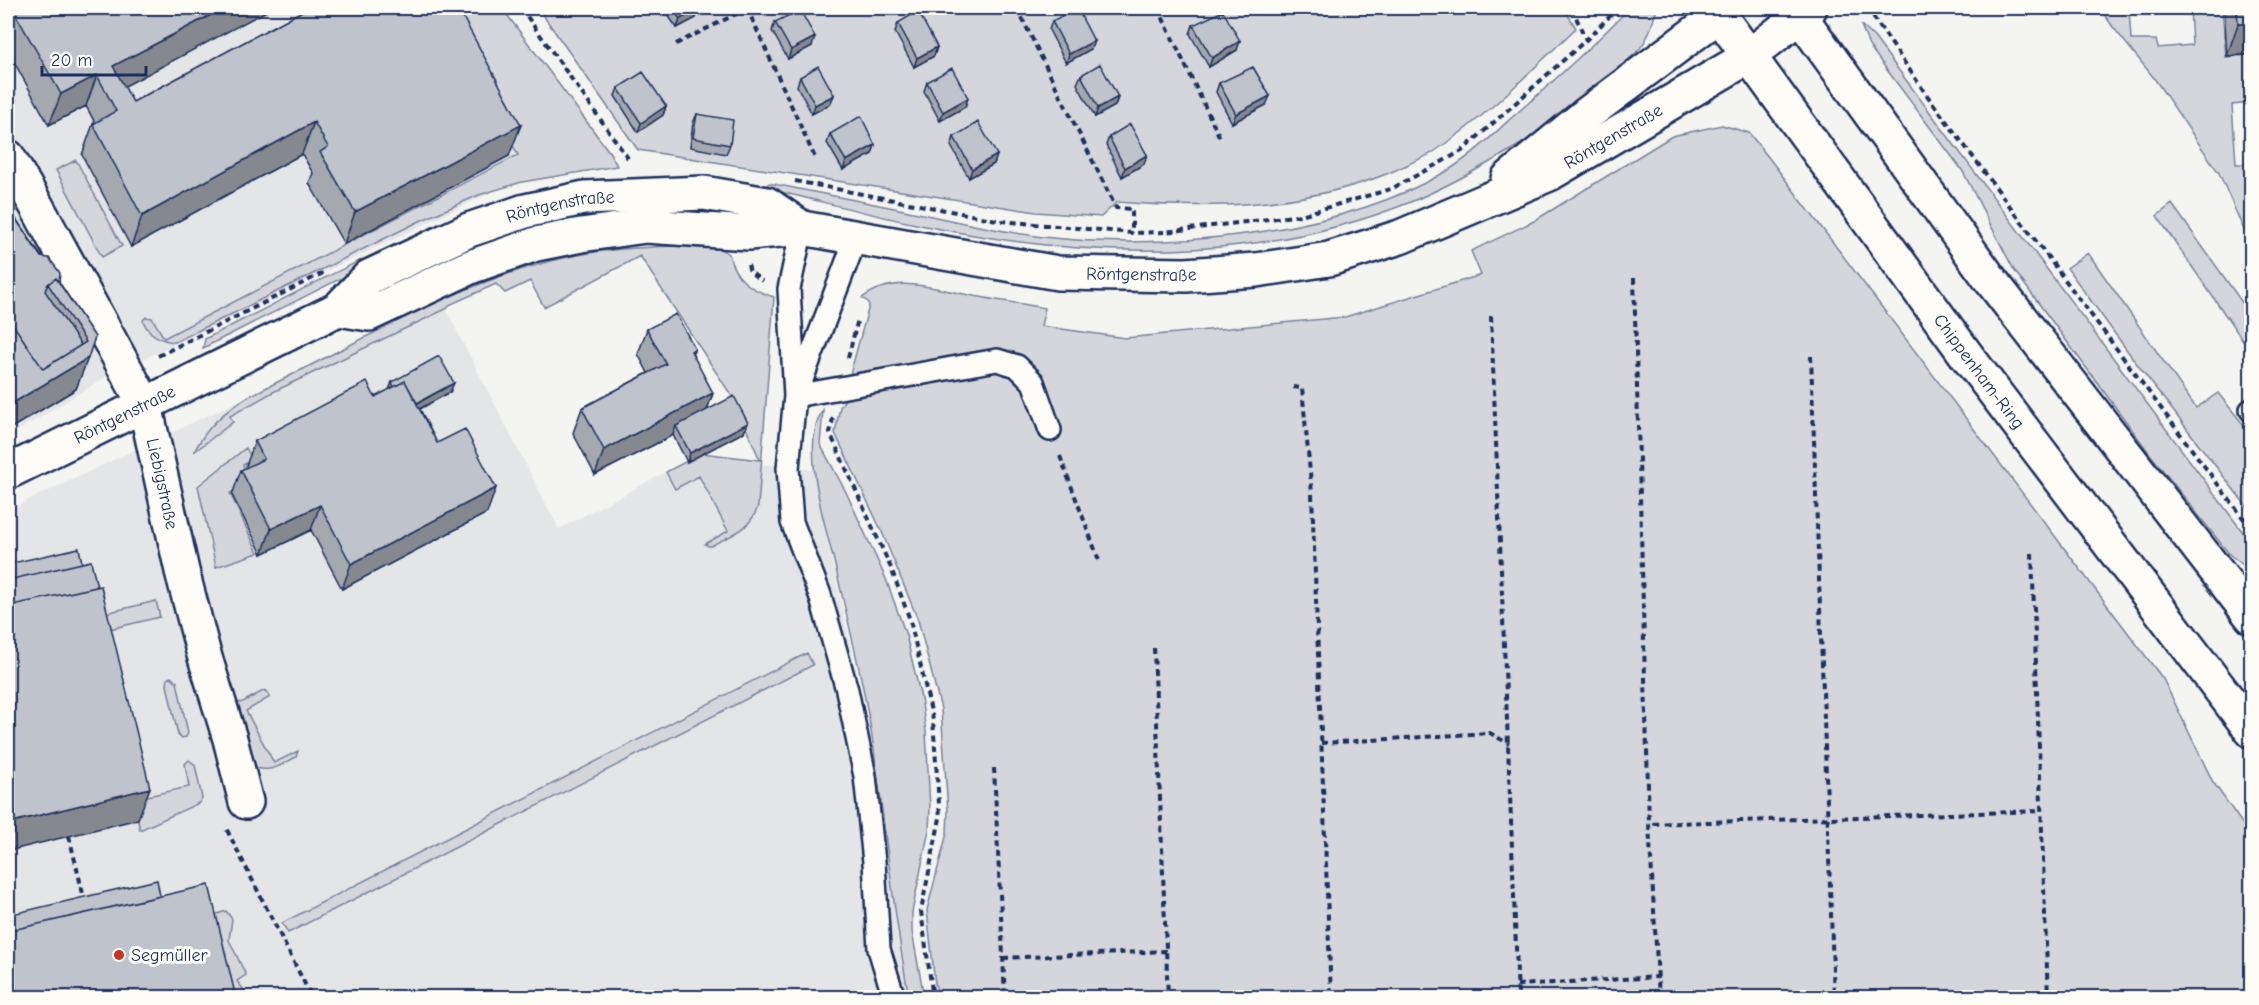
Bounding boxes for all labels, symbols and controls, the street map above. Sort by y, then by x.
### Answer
scale bar [42,39,146,77]
text: 20 m [51,50,92,71]
street label: Röntgenstraße [1560,100,1666,174]
street label: Röntgenstraße [503,187,615,228]
street label: Röntgenstraße [1086,263,1197,286]
street label: Chippenham-Ring [1929,310,2029,433]
street label: Röntgenstraße [71,381,179,449]
street label: Liebigstraße [142,436,182,531]
place label: Segmüller [131,945,208,966]
marker: Segmüller [112,948,126,962]

